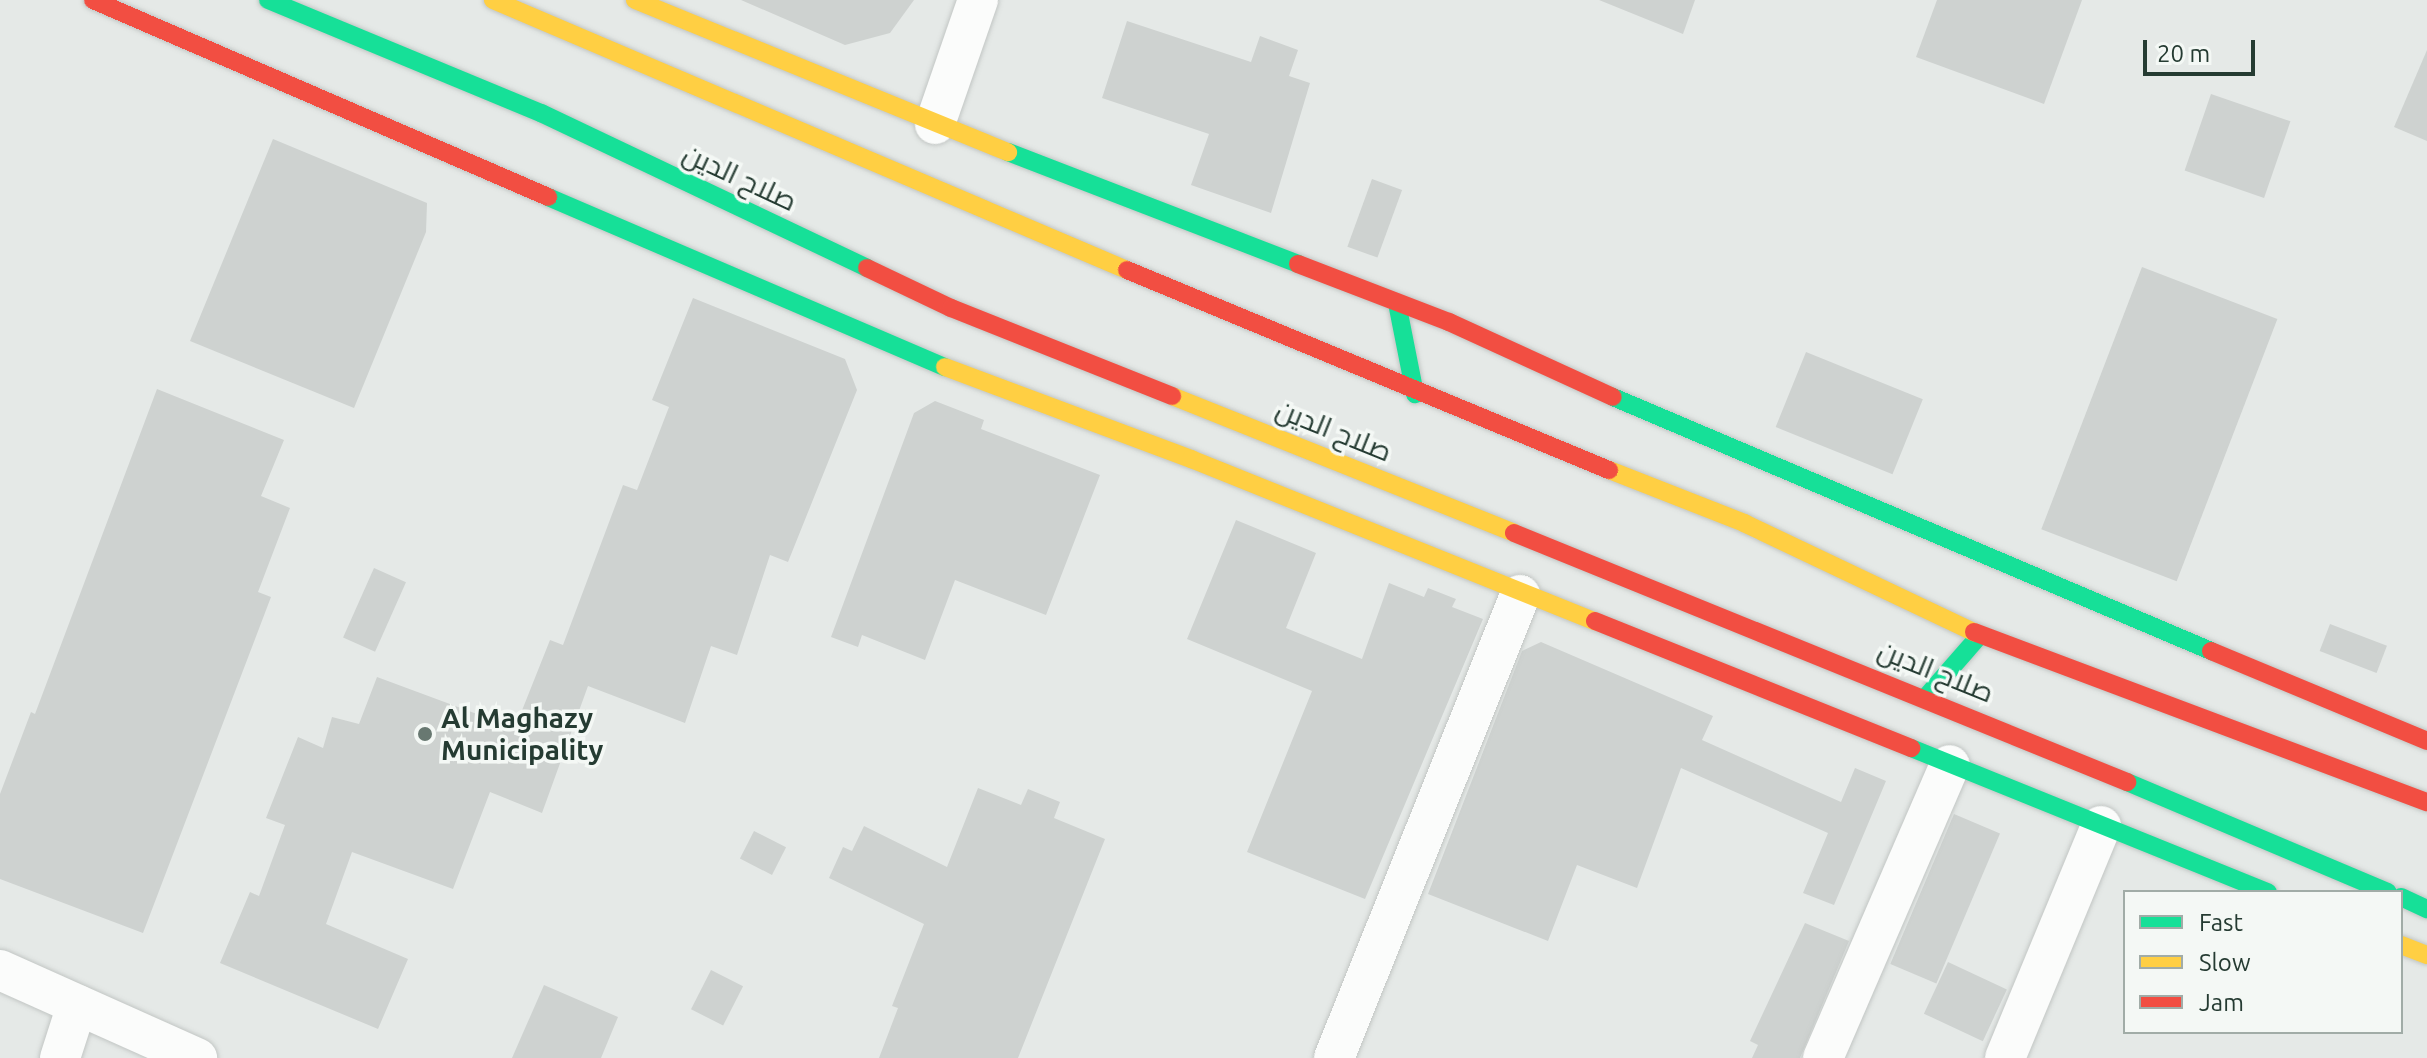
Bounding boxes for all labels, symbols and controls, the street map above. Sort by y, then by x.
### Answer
scale bar [2147,24,2259,74]
text: 20 m [2157,40,2210,67]
street label: صلاح الدين [678,136,802,218]
street label: صلاح الدين [1271,392,1397,468]
street label: صلاح الدين [1873,633,1999,709]
place label: Al Maghazy Municipality [441,701,603,767]
marker: Al Maghazy Municipality [416,725,434,743]
legend [2123,890,2403,1034]
text: Fast [2199,909,2243,936]
text: Slow [2199,949,2251,976]
text: Jam [2199,989,2244,1016]

